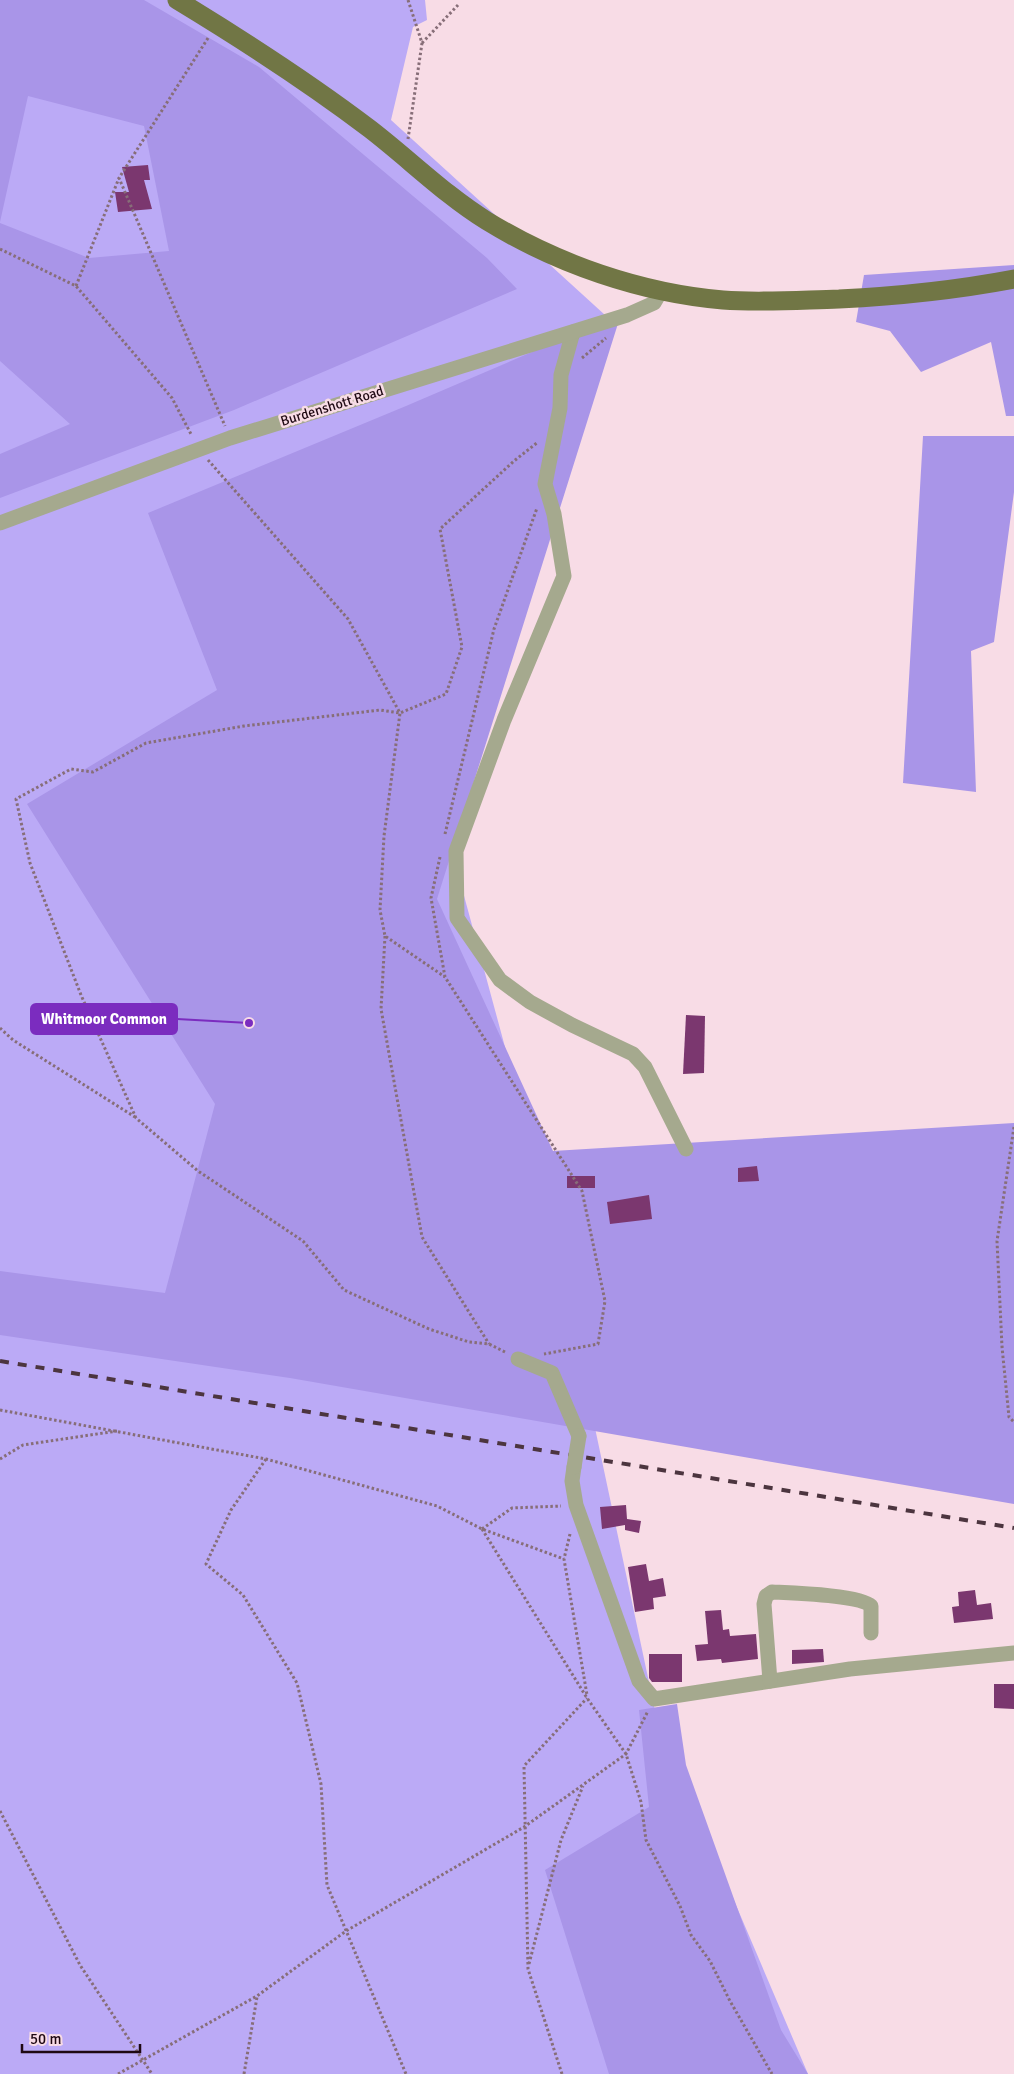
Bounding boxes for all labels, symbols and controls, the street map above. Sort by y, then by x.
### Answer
street label: Burdenshott Road [278,382,386,430]
callout: Whitmoor Common [31,1004,177,1034]
text: Whitmoor Common [41,1010,167,1028]
scale bar [22,2022,140,2054]
text: 50 m [30,2030,61,2048]

